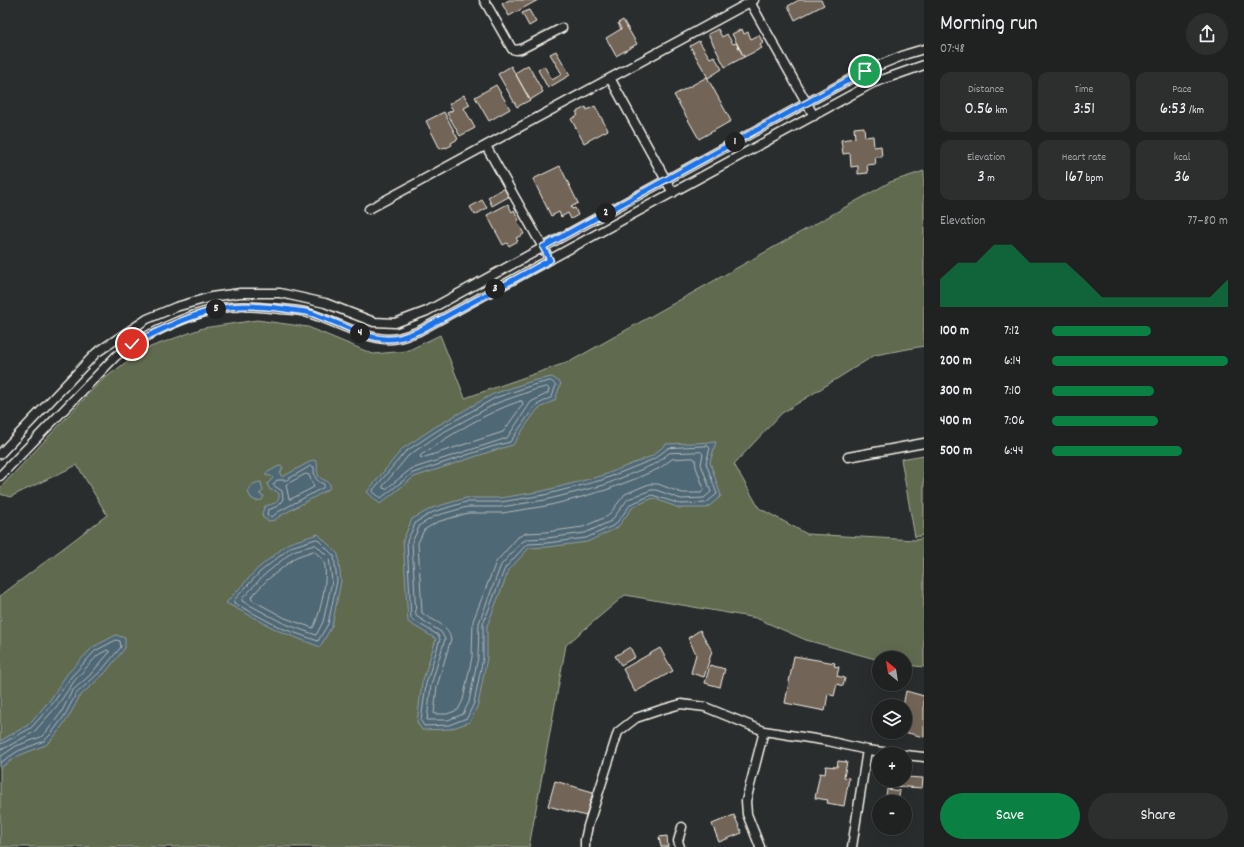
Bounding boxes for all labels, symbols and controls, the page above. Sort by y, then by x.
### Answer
text: Morning run [940,9,1038,40]
button: share [1186,13,1228,55]
text: 07:48 [940,40,965,59]
pin [848,54,882,88]
icon: arrive [854,60,876,82]
text: Distance [968,82,1004,98]
text: Time [1075,82,1093,98]
text: Pace [1172,82,1192,98]
text: 0.56 [965,98,993,122]
text: 3:51 [1073,98,1095,122]
text: 6:53 [1160,98,1186,122]
text: km [993,103,1007,119]
text: /km [1186,103,1204,119]
pin: 1 [725,132,745,152]
text: 1 [734,134,736,150]
text: Elevation [967,150,1005,166]
text: Heart rate [1062,150,1106,166]
text: kcal [1174,150,1190,166]
text: 3 [977,166,985,190]
text: 167 [1065,166,1083,190]
text: 36 [1174,166,1190,190]
text: m [985,171,995,187]
text: bpm [1083,171,1103,187]
pin: 2 [596,203,616,223]
text: 2 [604,205,608,221]
text: Elevation [940,212,985,231]
text: 77–80 m [1187,212,1228,231]
pin: 3 [485,279,505,299]
text: 3 [493,281,497,297]
pin: 5 [206,299,226,319]
text: 5 [213,301,219,317]
text: 100 m [940,322,969,341]
text: 7:12 [1004,322,1020,341]
pin: 4 [350,323,370,343]
text: 4 [358,325,362,341]
pin [115,327,149,361]
icon: check [121,333,143,355]
text: 200 m [940,352,972,371]
text: 6:14 [1004,352,1021,371]
text: 300 m [940,382,972,401]
text: 7:10 [1004,382,1021,401]
text: 400 m [940,412,971,431]
text: 7:06 [1004,412,1025,431]
text: 500 m [940,442,972,461]
text: 6:44 [1004,442,1023,461]
north arrow [872,651,912,691]
map controls [872,651,912,835]
button: layers [872,699,912,739]
button: + [872,747,912,787]
button: Save [940,793,1080,839]
button: Share [1088,793,1228,839]
button: − [872,795,912,835]

